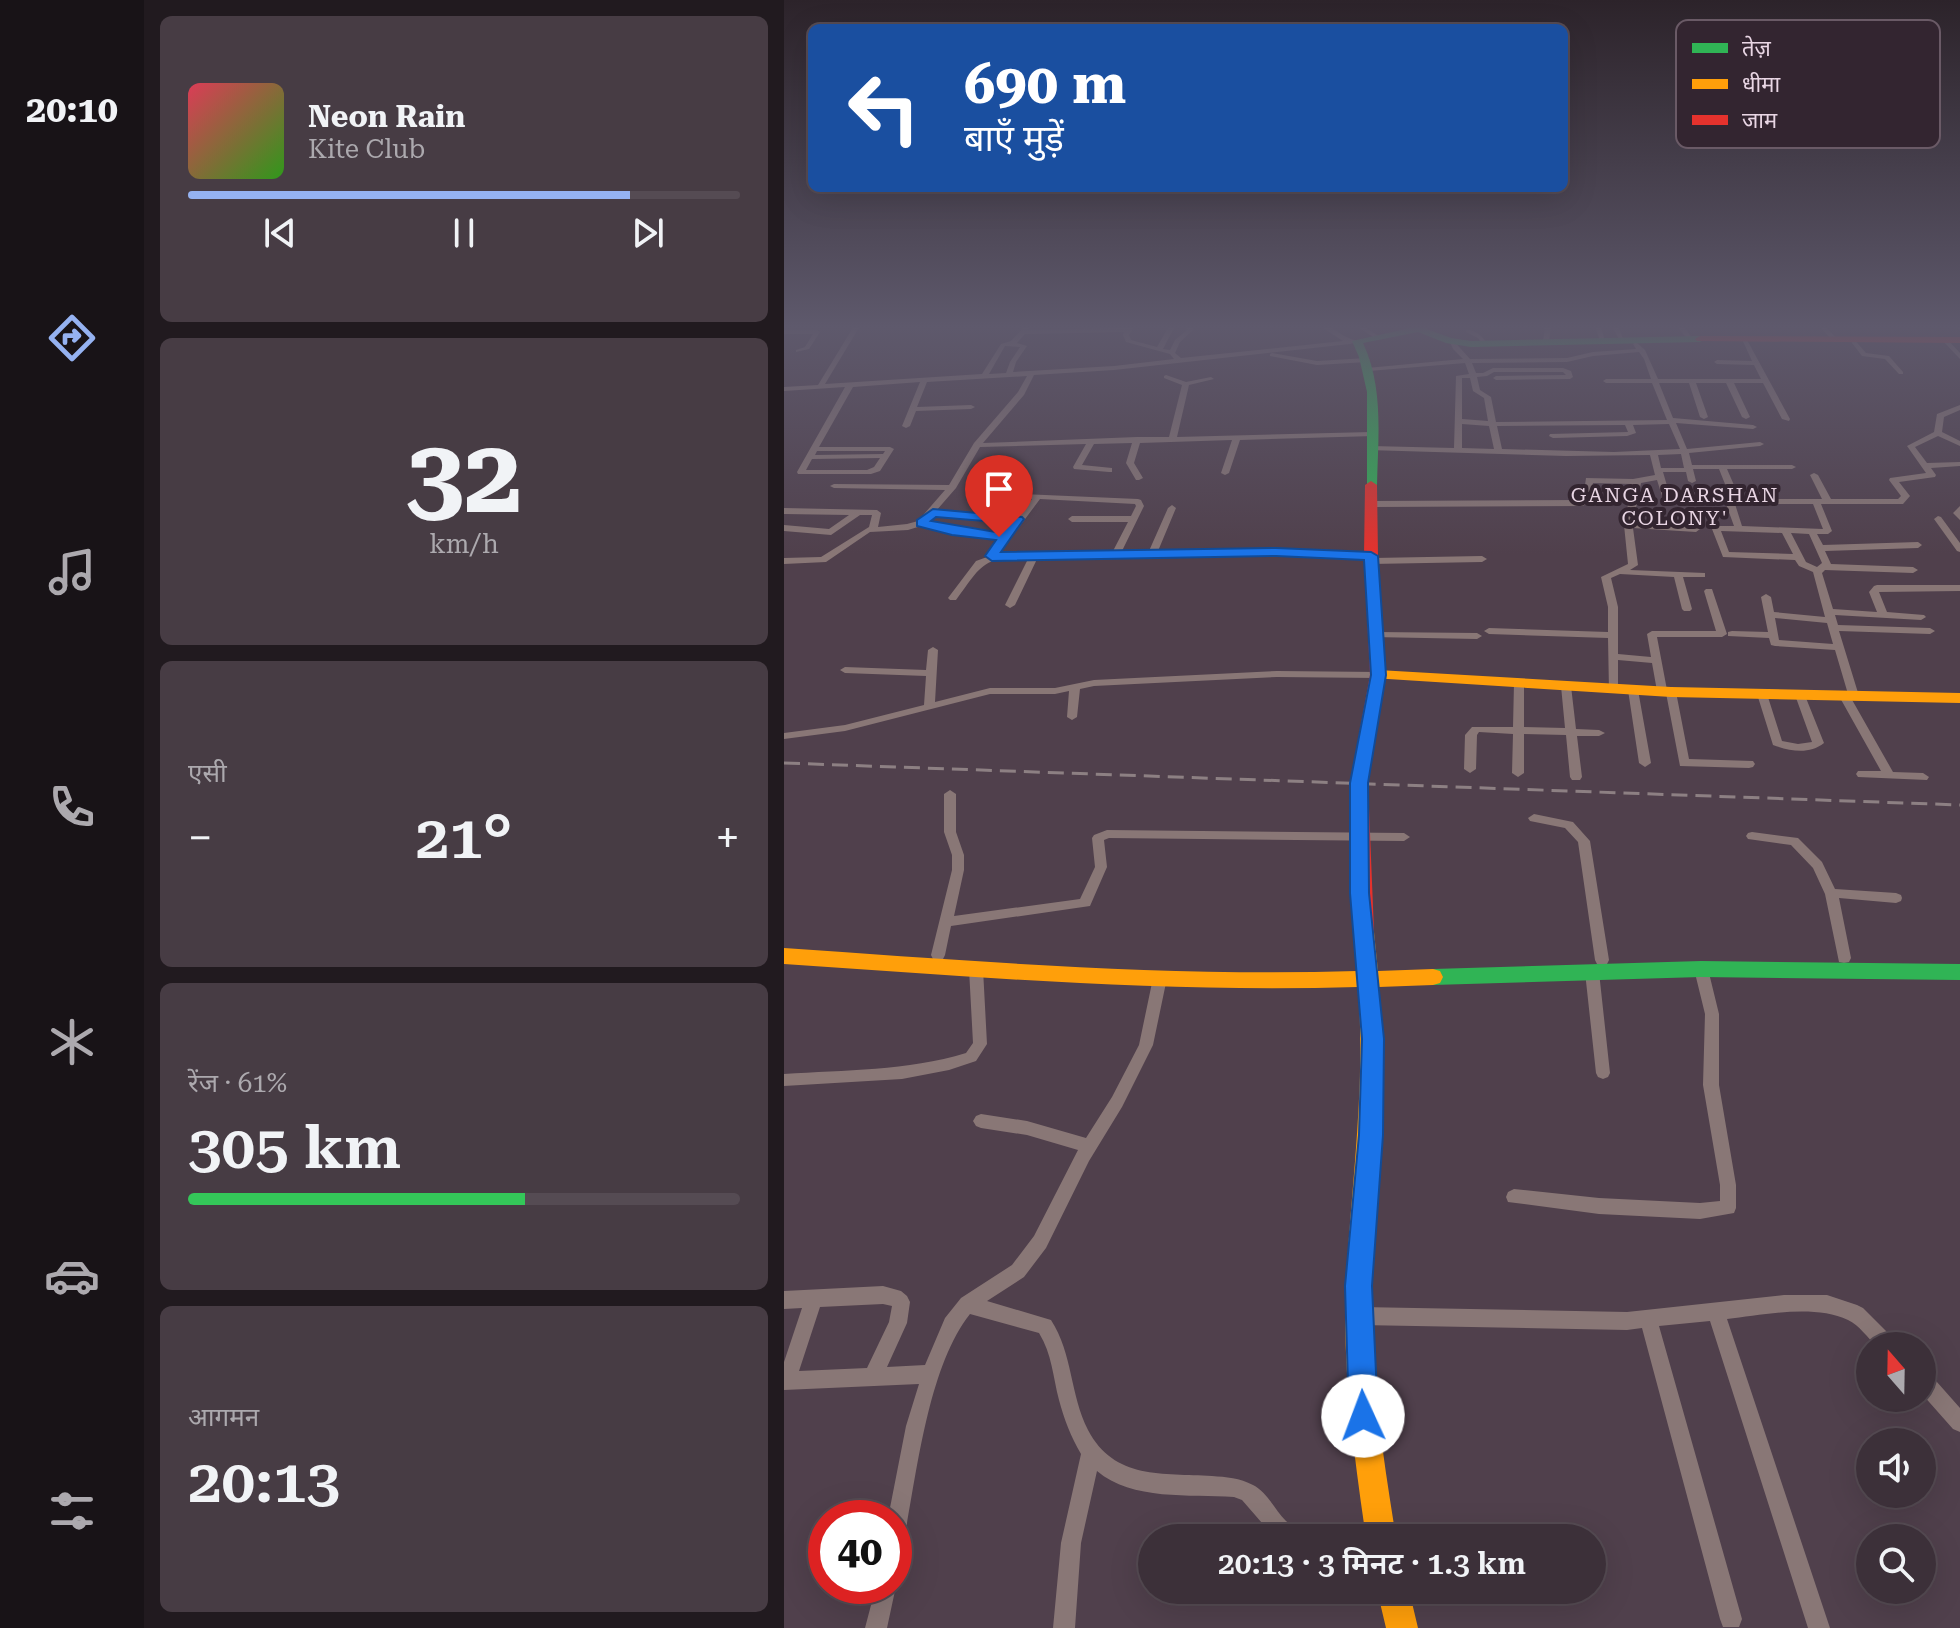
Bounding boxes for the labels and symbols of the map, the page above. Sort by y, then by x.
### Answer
legend [1676,20,1940,148]
text: तेज़ [1742,35,1772,61]
text: धीमा [1742,72,1780,97]
text: जाम [1742,108,1778,133]
pin [965,455,1033,537]
district label: GANGA DARSHAN COLONY' [1571,483,1779,530]
north arrow [1856,1332,1936,1412]
position arrow [1321,1374,1405,1458]
speed limit sign: 40 [808,1500,912,1604]

